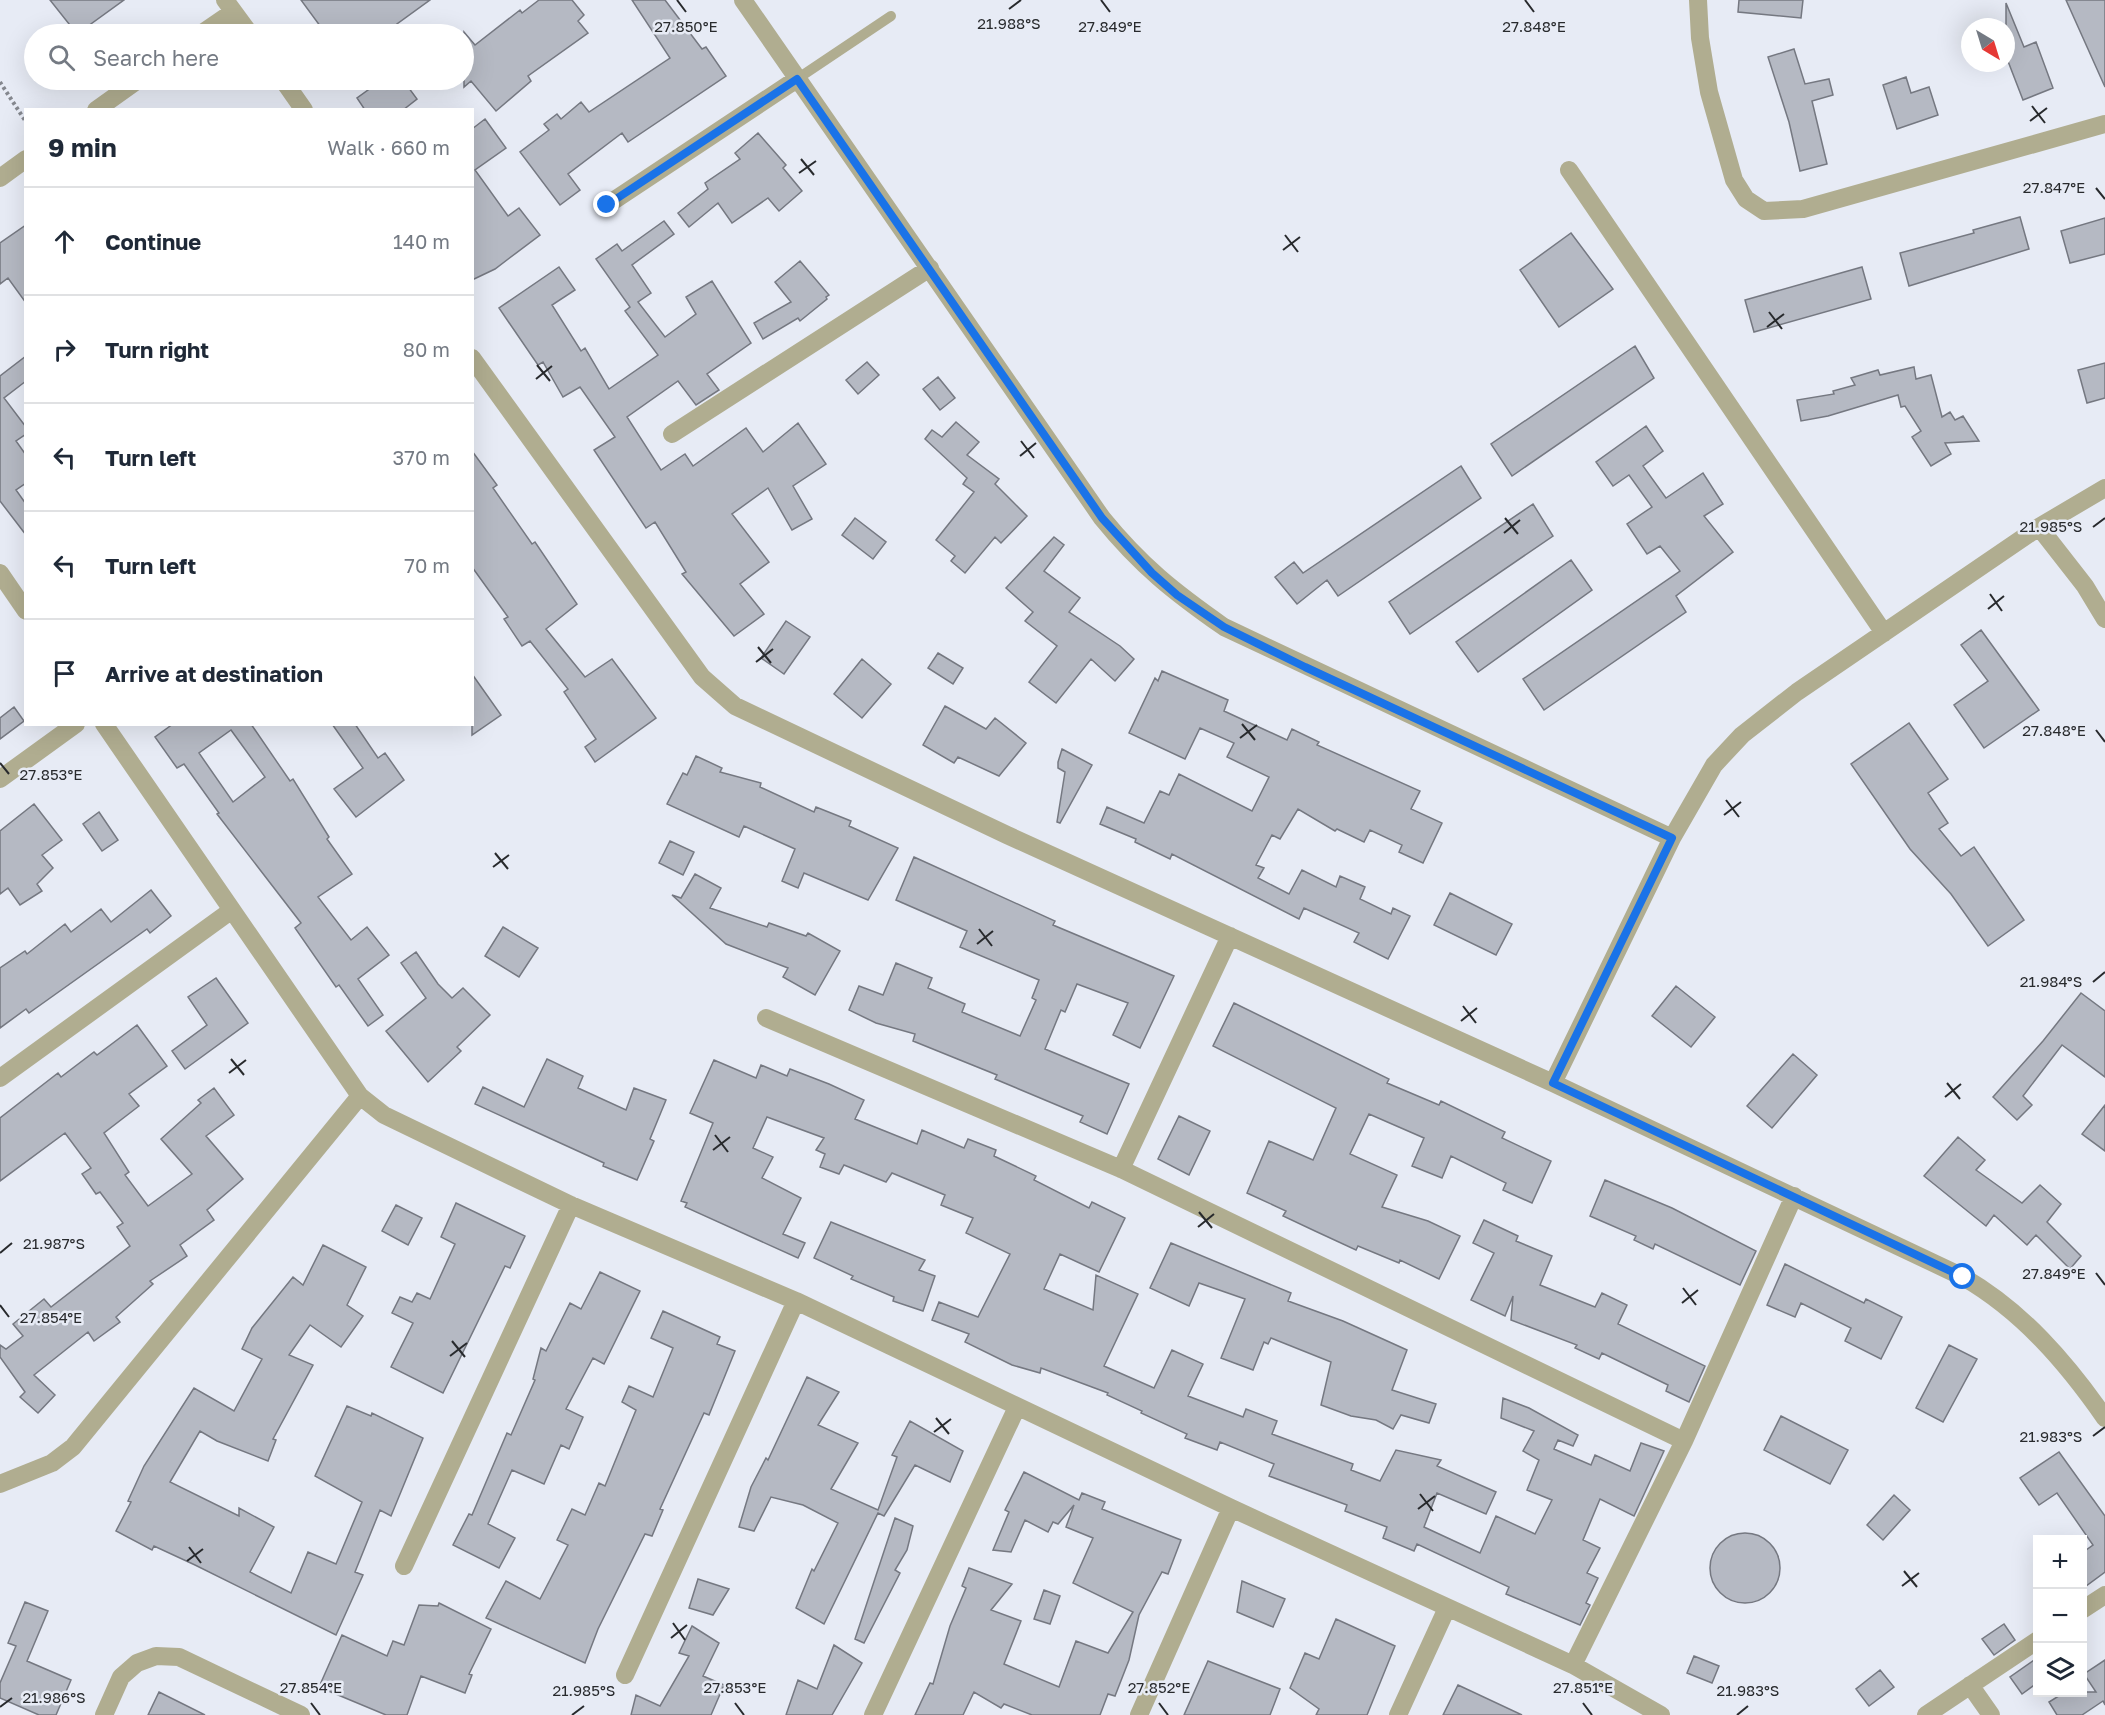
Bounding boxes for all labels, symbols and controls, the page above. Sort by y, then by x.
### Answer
text: 21.988°S [977,14,1041,32]
text: 27.850°E [654,17,718,35]
text: 27.849°E [1078,17,1142,35]
text: 27.848°E [1502,17,1566,35]
north arrow [1961,18,2015,72]
search box [24,24,474,90]
icon: search [45,41,78,74]
text: Search here [93,44,219,71]
text: 9 min [48,132,117,163]
text: Walk · 660 m [327,135,450,159]
text: 27.847°E [2023,178,2085,196]
route end [593,191,619,217]
icon: ahead [48,225,81,258]
text: Continue [105,228,201,255]
text: 140 m [393,229,450,253]
icon: right [48,333,81,366]
text: Turn right [105,336,209,363]
text: 80 m [403,337,450,361]
icon: left [48,441,81,474]
text: Turn left [105,444,196,471]
text: 370 m [393,445,450,469]
text: 21.985°S [2020,517,2082,535]
icon: left [48,549,81,582]
text: Turn left [105,552,196,579]
text: 70 m [404,553,450,577]
icon: arrive [48,657,81,690]
text: Arrive at destination [105,660,323,687]
text: 27.848°E [2022,721,2086,739]
text: 27.853°E [20,765,82,783]
text: 21.984°S [2020,972,2082,990]
text: 21.987°S [23,1234,85,1252]
route start [1949,1263,1975,1289]
text: 27.849°E [2022,1264,2086,1282]
text: 27.854°E [20,1308,82,1326]
text: 21.983°S [2020,1427,2082,1445]
map controls [2033,1535,2087,1697]
button: + [2033,1535,2087,1589]
button: − [2033,1589,2087,1643]
button: layers [2033,1643,2087,1697]
text: 27.854°E [280,1678,342,1696]
text: 27.853°E [704,1678,766,1696]
text: 27.852°E [1128,1678,1190,1696]
text: 27.851°E [1553,1678,1613,1696]
text: 21.985°S [553,1681,615,1699]
text: 21.983°S [1717,1681,1779,1699]
text: 21.986°S [22,1688,86,1706]

